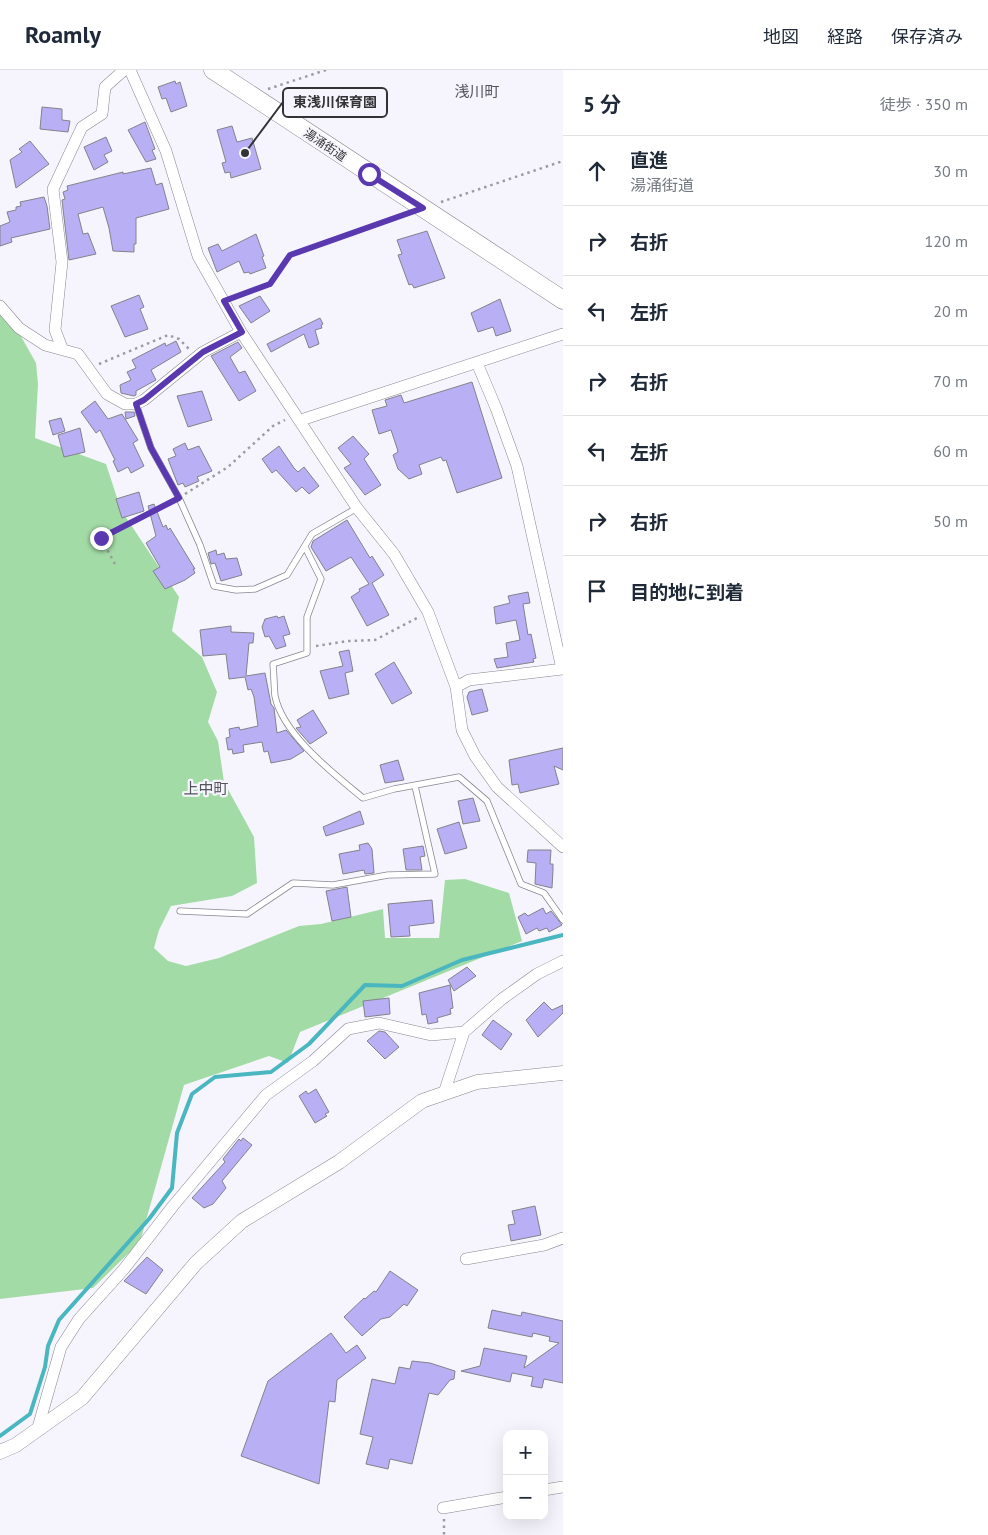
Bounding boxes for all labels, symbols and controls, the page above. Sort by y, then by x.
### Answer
text: Roamly [25,19,101,50]
text: 地図 [763,25,799,48]
text: 経路 [827,25,863,48]
text: 保存済み [891,25,963,48]
district label: 浅川町 [454,82,500,101]
callout: 東浅川保育園 [283,88,387,117]
text: 5 分 [583,91,621,118]
text: 東浅川保育園 [293,93,377,111]
text: 徒歩 · 350 m [880,94,968,114]
street label: 湯涌街道 [301,125,349,164]
text: 直進 [630,148,668,172]
icon: ahead [583,157,611,185]
text: 30 m [933,161,968,181]
route start [358,163,381,186]
text: 湯涌街道 [630,175,694,195]
icon: right [583,227,611,255]
text: 右折 [630,230,668,254]
text: 120 m [925,231,968,251]
icon: left [583,297,611,325]
text: 左折 [630,300,668,324]
text: 20 m [933,301,968,321]
icon: right [583,367,611,395]
text: 右折 [630,370,668,394]
text: 70 m [933,371,968,391]
icon: left [583,437,611,465]
text: 左折 [630,440,668,464]
text: 60 m [933,441,968,461]
icon: right [583,507,611,535]
text: 右折 [630,510,668,534]
text: 50 m [933,511,968,531]
route end [90,527,113,550]
icon: arrive [583,577,611,605]
text: 目的地に到着 [630,580,744,604]
district label: 上中町 [183,779,229,798]
map controls [503,1430,548,1520]
button: + [503,1430,548,1475]
button: − [503,1475,548,1520]

